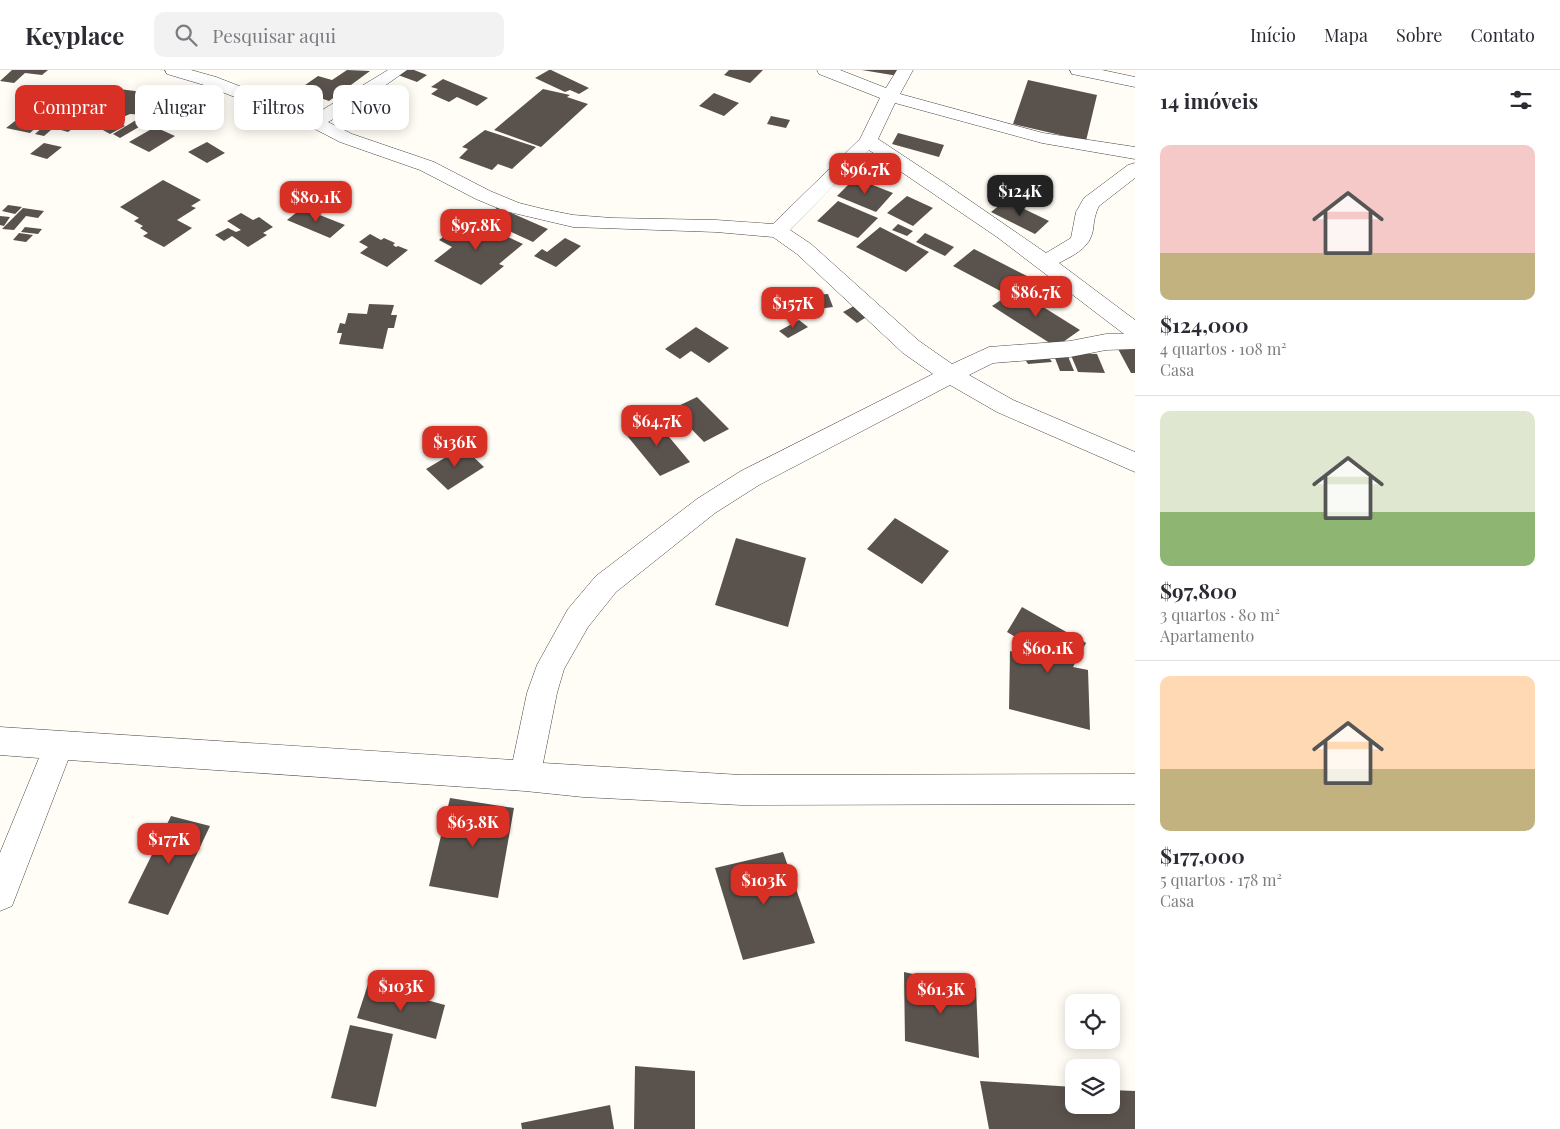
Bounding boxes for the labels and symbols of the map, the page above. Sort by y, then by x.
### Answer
pin: $96.7K [824,152,906,195]
pin: $124K [985,174,1055,217]
pin: $80.1K [275,180,357,223]
pin: $97.8K [435,208,517,251]
pin: $86.7K [995,276,1077,318]
pin: $157K [758,286,828,329]
pin: $64.7K [616,404,698,447]
pin: $136K [420,426,490,468]
pin: $60.1K [1007,632,1089,674]
pin: $63.8K [432,806,514,848]
pin: $177K [134,822,204,865]
pin: $103K [729,864,799,906]
pin: $103K [366,970,436,1012]
pin: $61.3K [900,972,982,1015]

